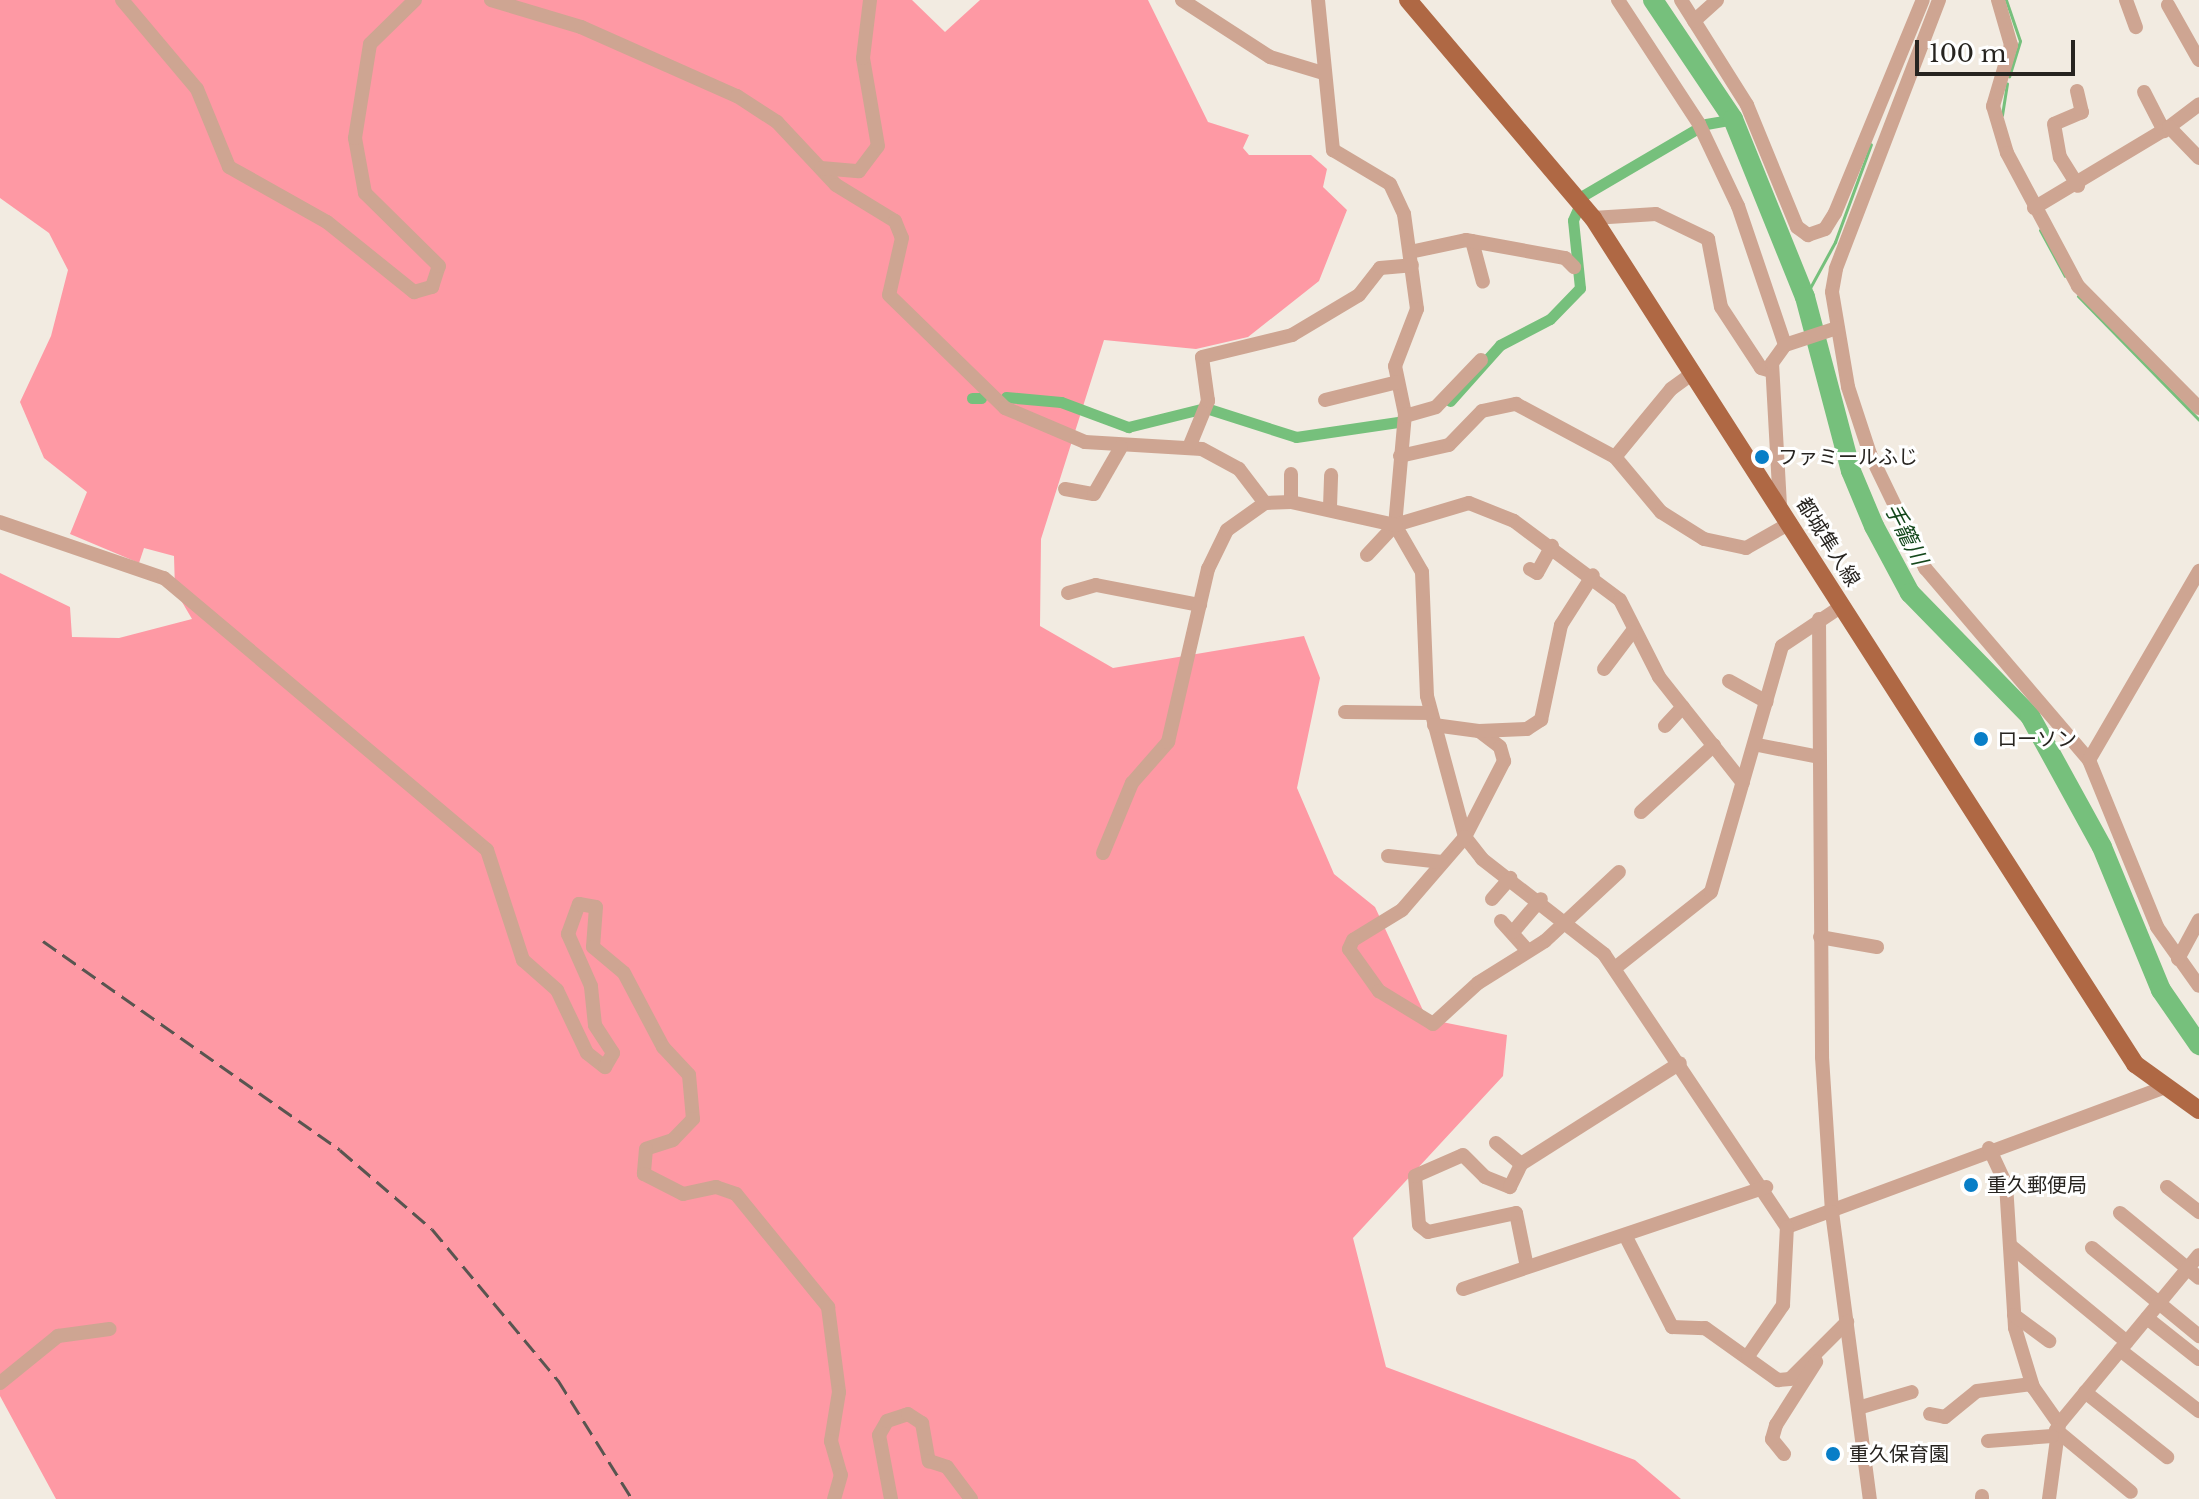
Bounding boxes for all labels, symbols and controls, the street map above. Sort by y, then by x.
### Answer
scale bar [1919,24,2079,74]
text: 100 m [1929,39,2007,68]
place label: ファミールふじ [1778,445,1918,469]
marker: ファミールふじ [1753,448,1771,466]
street label: 都城隼人線 [1791,493,1865,591]
water label: 手籠川 [1879,499,1933,569]
place label: ローソン [1997,727,2077,751]
marker: ローソン [1972,730,1990,748]
place label: 重久郵便局 [1987,1173,2087,1197]
marker: 重久郵便局 [1962,1176,1980,1194]
place label: 重久保育園 [1849,1442,1949,1466]
marker: 重久保育園 [1824,1445,1842,1463]

